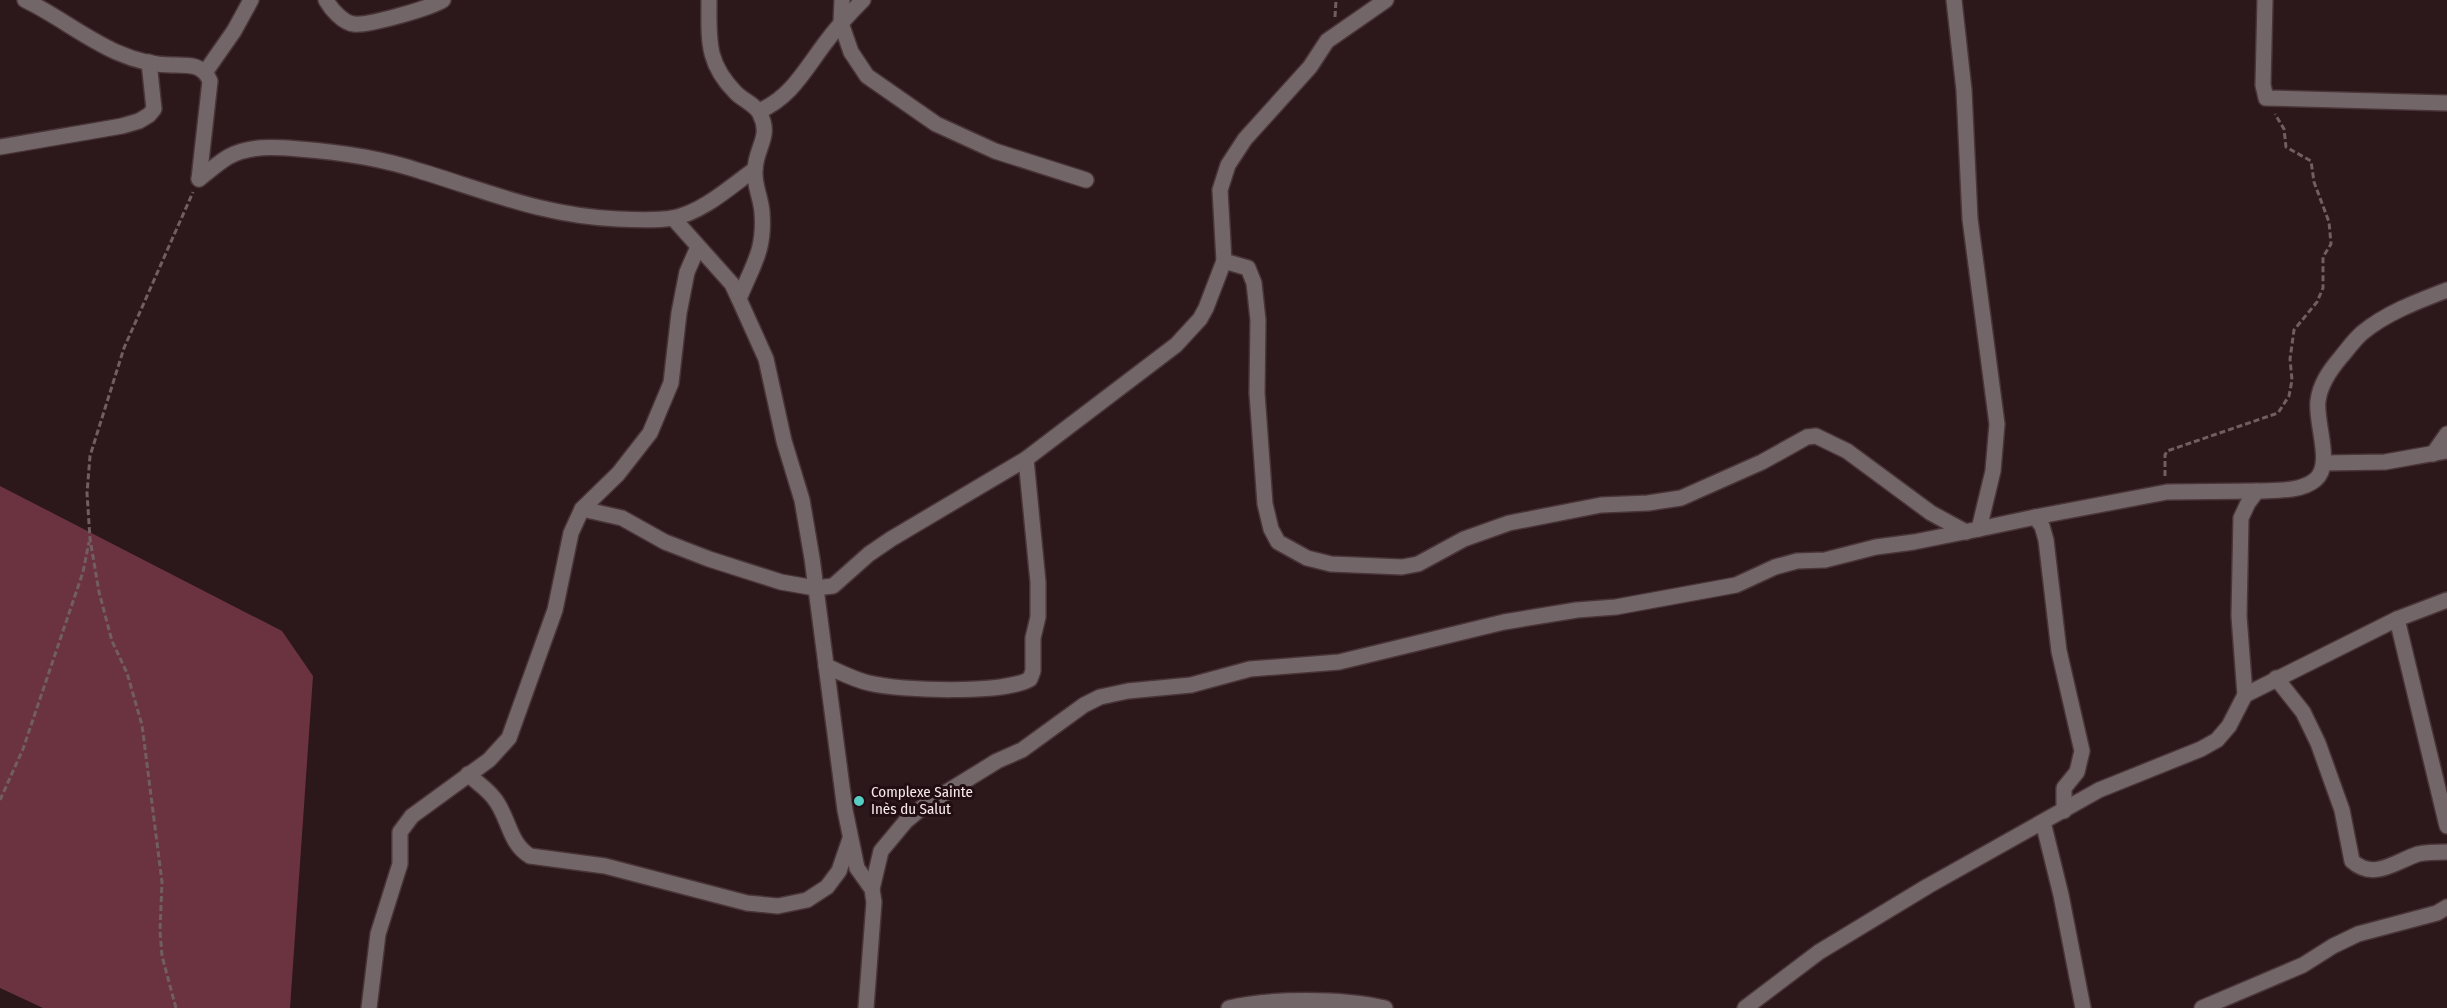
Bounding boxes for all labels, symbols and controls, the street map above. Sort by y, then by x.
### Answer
place label: Complexe Sainte Inès du Salut [871,783,973,818]
marker: Complexe Sainte Inès du Salut [852,794,866,808]

